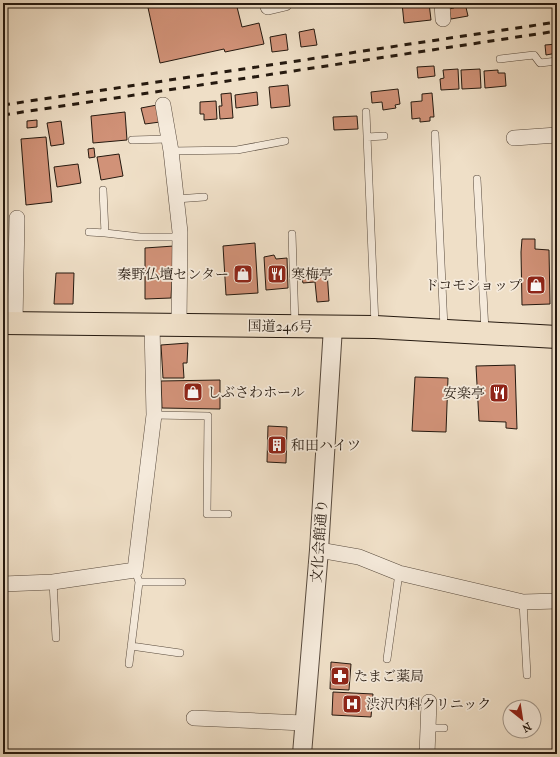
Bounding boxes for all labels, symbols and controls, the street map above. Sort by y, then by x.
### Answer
shop icon: 秦野仏壇センター [232,263,254,285]
restaurant icon: 寒梅亭 [266,263,288,285]
place label: 秦野仏壇センター [118,266,229,283]
place label: 寒梅亭 [291,266,333,283]
shop icon: ドコモショップ [525,274,547,296]
place label: ドコモショップ [425,277,522,294]
street label: 国道246号 [247,317,313,336]
shop icon: しぶさわホール [182,381,204,403]
restaurant icon: 安楽亭 [488,382,510,404]
place label: しぶさわホール [207,384,305,401]
place label: 安楽亭 [443,385,485,402]
building icon: 和田ハイツ [266,434,288,456]
place label: 和田ハイツ [291,437,361,454]
street label: 文化会館通り [308,499,331,584]
pharmacy icon: たまご薬局 [329,665,351,687]
place label: たまご薬局 [354,668,424,685]
hospital icon: 渋沢内科クリニック [341,693,363,715]
place label: 渋沢内科クリニック [366,696,491,713]
north arrow [502,699,542,739]
text: N [519,720,534,735]

